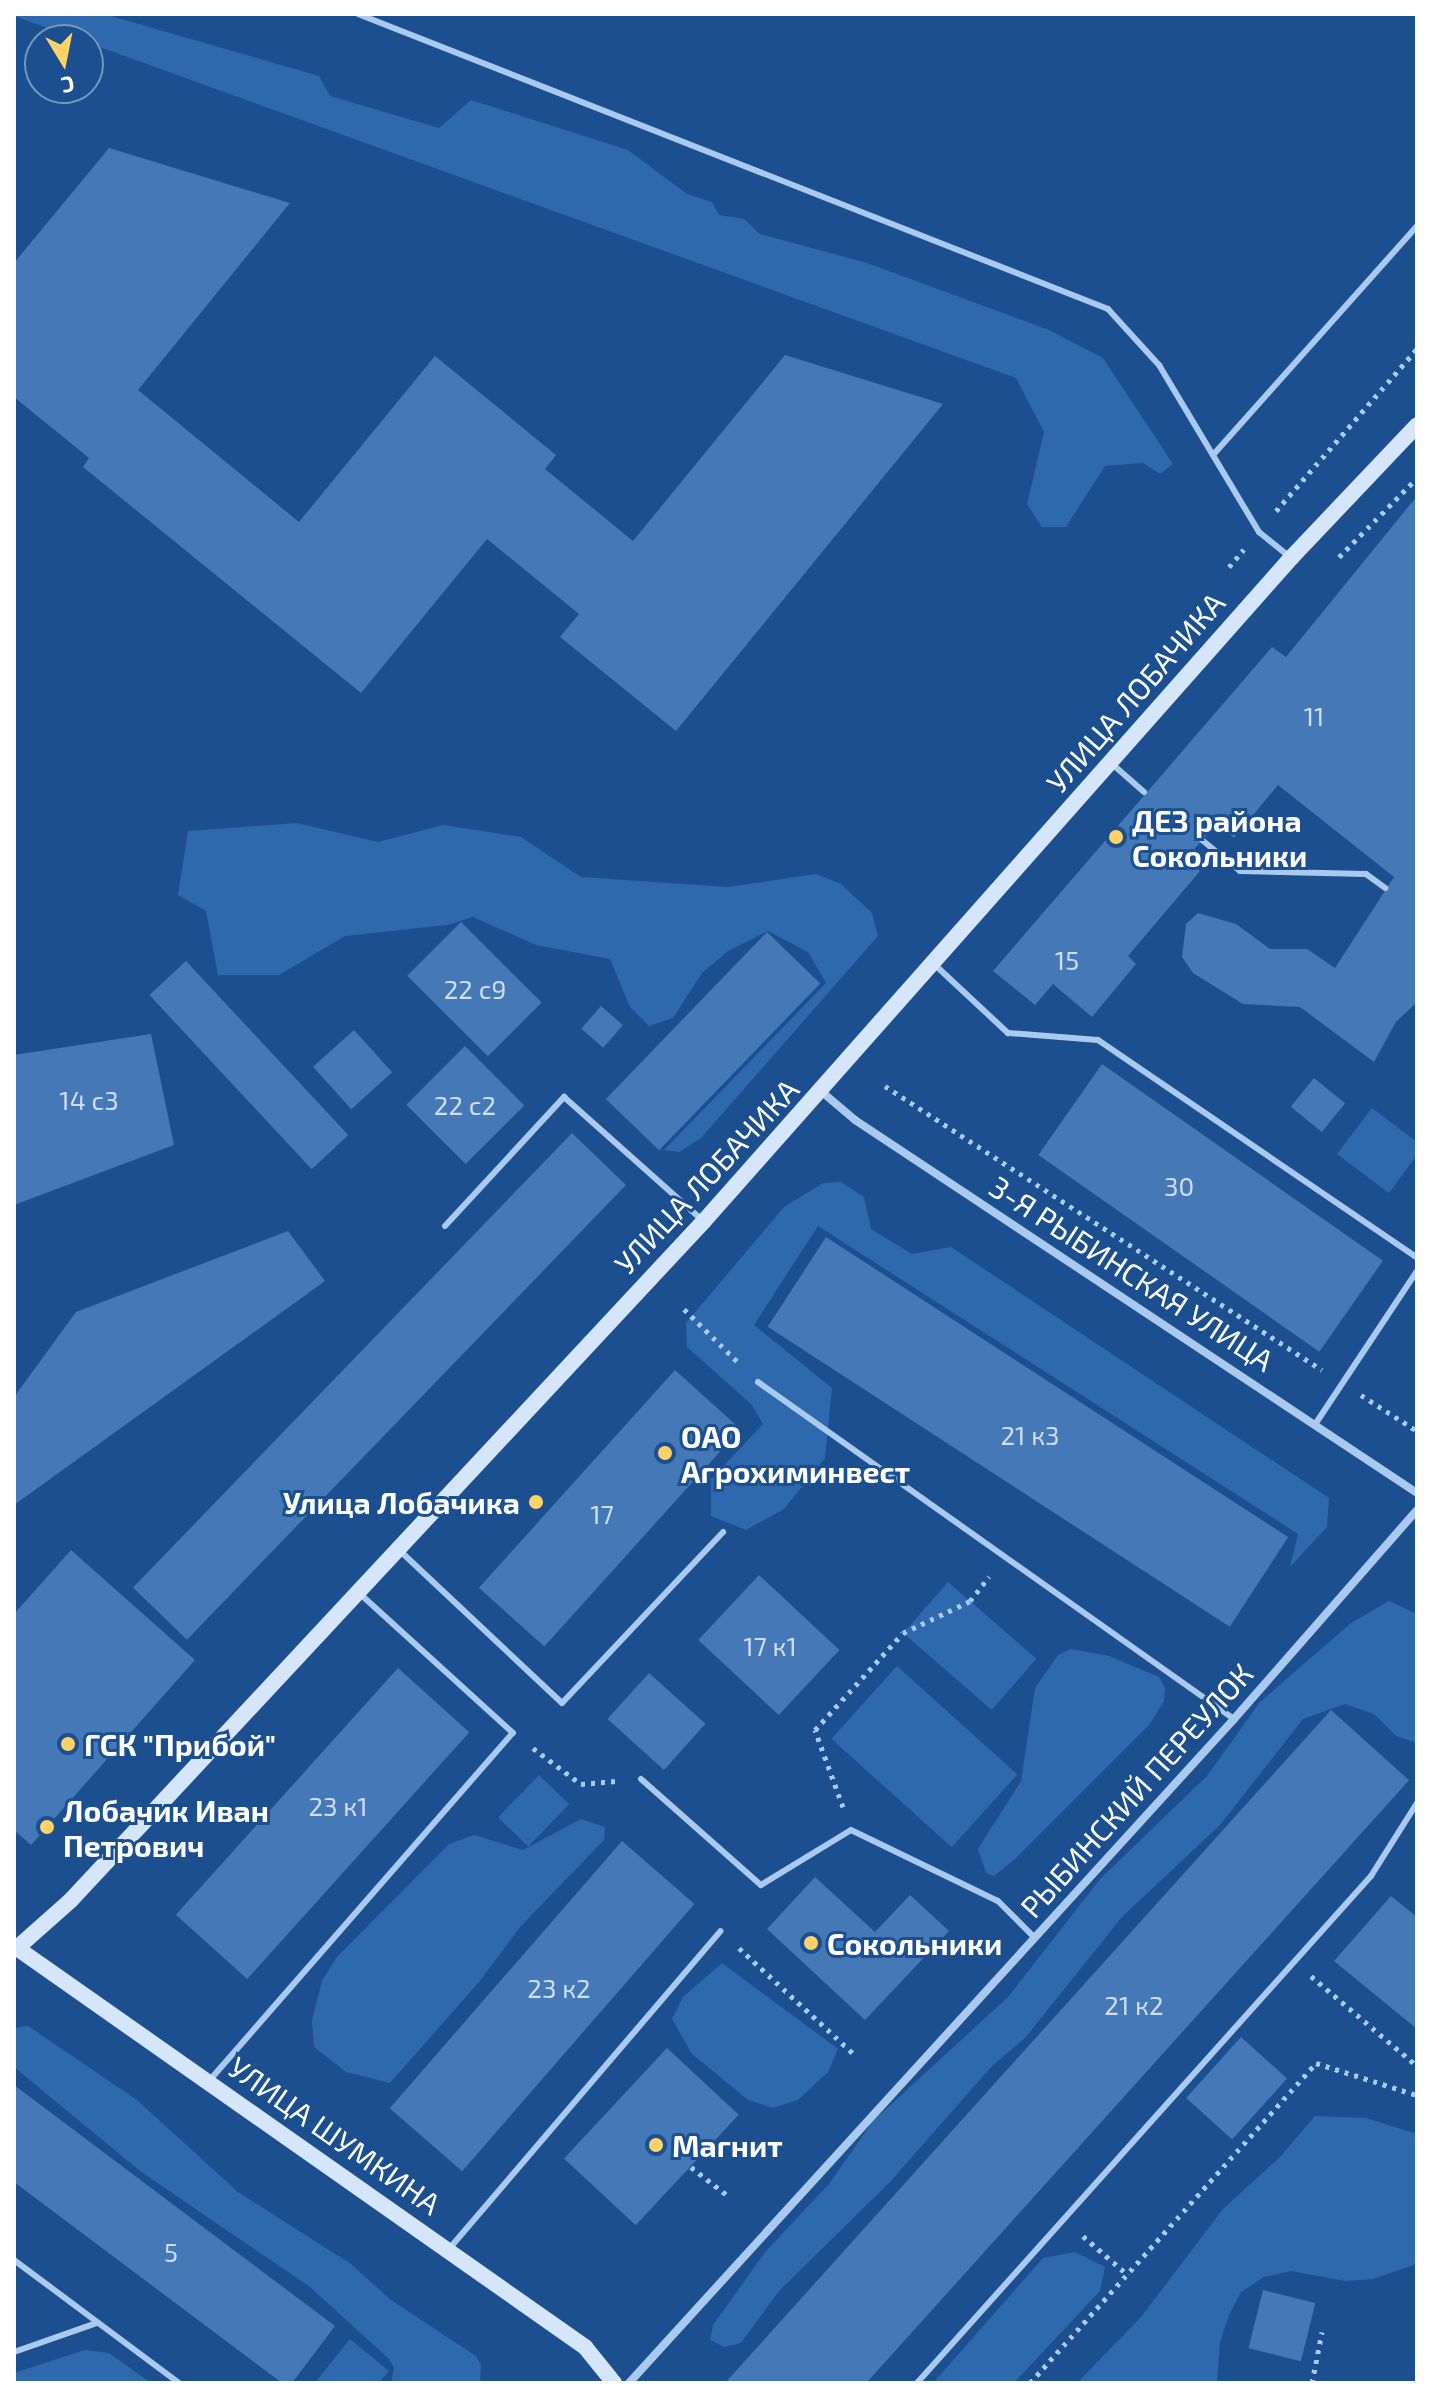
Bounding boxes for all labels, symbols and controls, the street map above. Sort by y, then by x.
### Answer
north arrow [24,24,104,104]
text: С [59,72,76,100]
street label: УЛИЦА ЛОБАЧИКА [1038,585,1232,799]
house number: 11 [1304,700,1324,732]
place label: ДЕЗ района Сокольники [1132,802,1307,872]
marker: ДЕЗ района Сокольники [1107,828,1125,846]
house number: 15 [1055,944,1079,976]
house number: 22 с9 [444,973,506,1005]
street label: УЛИЦА ЛОБАЧИКА [606,1071,806,1281]
house number: 14 c3 [59,1084,119,1116]
house number: 22 с2 [434,1089,496,1121]
street label: 3-Я РЫБИНСКАЯ УЛИЦА [983,1168,1281,1378]
house number: 30 [1164,1170,1194,1202]
place label: ОАО Агрохиминвест [681,1418,910,1488]
house number: 21 к3 [1000,1419,1060,1451]
marker: ОАО Агрохиминвест [656,1444,674,1462]
place label: Улица Лобачика [283,1484,520,1520]
marker: Улица Лобачика [527,1493,545,1511]
house number: 17 [590,1498,614,1530]
house number: 17 к1 [743,1630,797,1662]
street label: РЫБИНСКИЙ ПЕРЕУЛОК [1012,1655,1260,1925]
place label: ГСК "Прибой" [84,1726,276,1762]
marker: ГСК "Прибой" [59,1735,77,1753]
house number: 23 к1 [308,1790,368,1822]
place label: Лобачик Иван Петрович [63,1792,269,1862]
marker: Лобачик Иван Петрович [38,1818,56,1836]
place label: Сокольники [827,1925,1002,1961]
marker: Сокольники [802,1934,820,1952]
house number: 23 к2 [527,1972,591,2004]
house number: 21 к2 [1104,1989,1164,2021]
street label: УЛИЦА ШУМКИНА [222,2048,448,2222]
place label: Магнит [672,2127,783,2163]
marker: Магнит [647,2136,665,2154]
house number: 5 [164,2236,178,2268]

